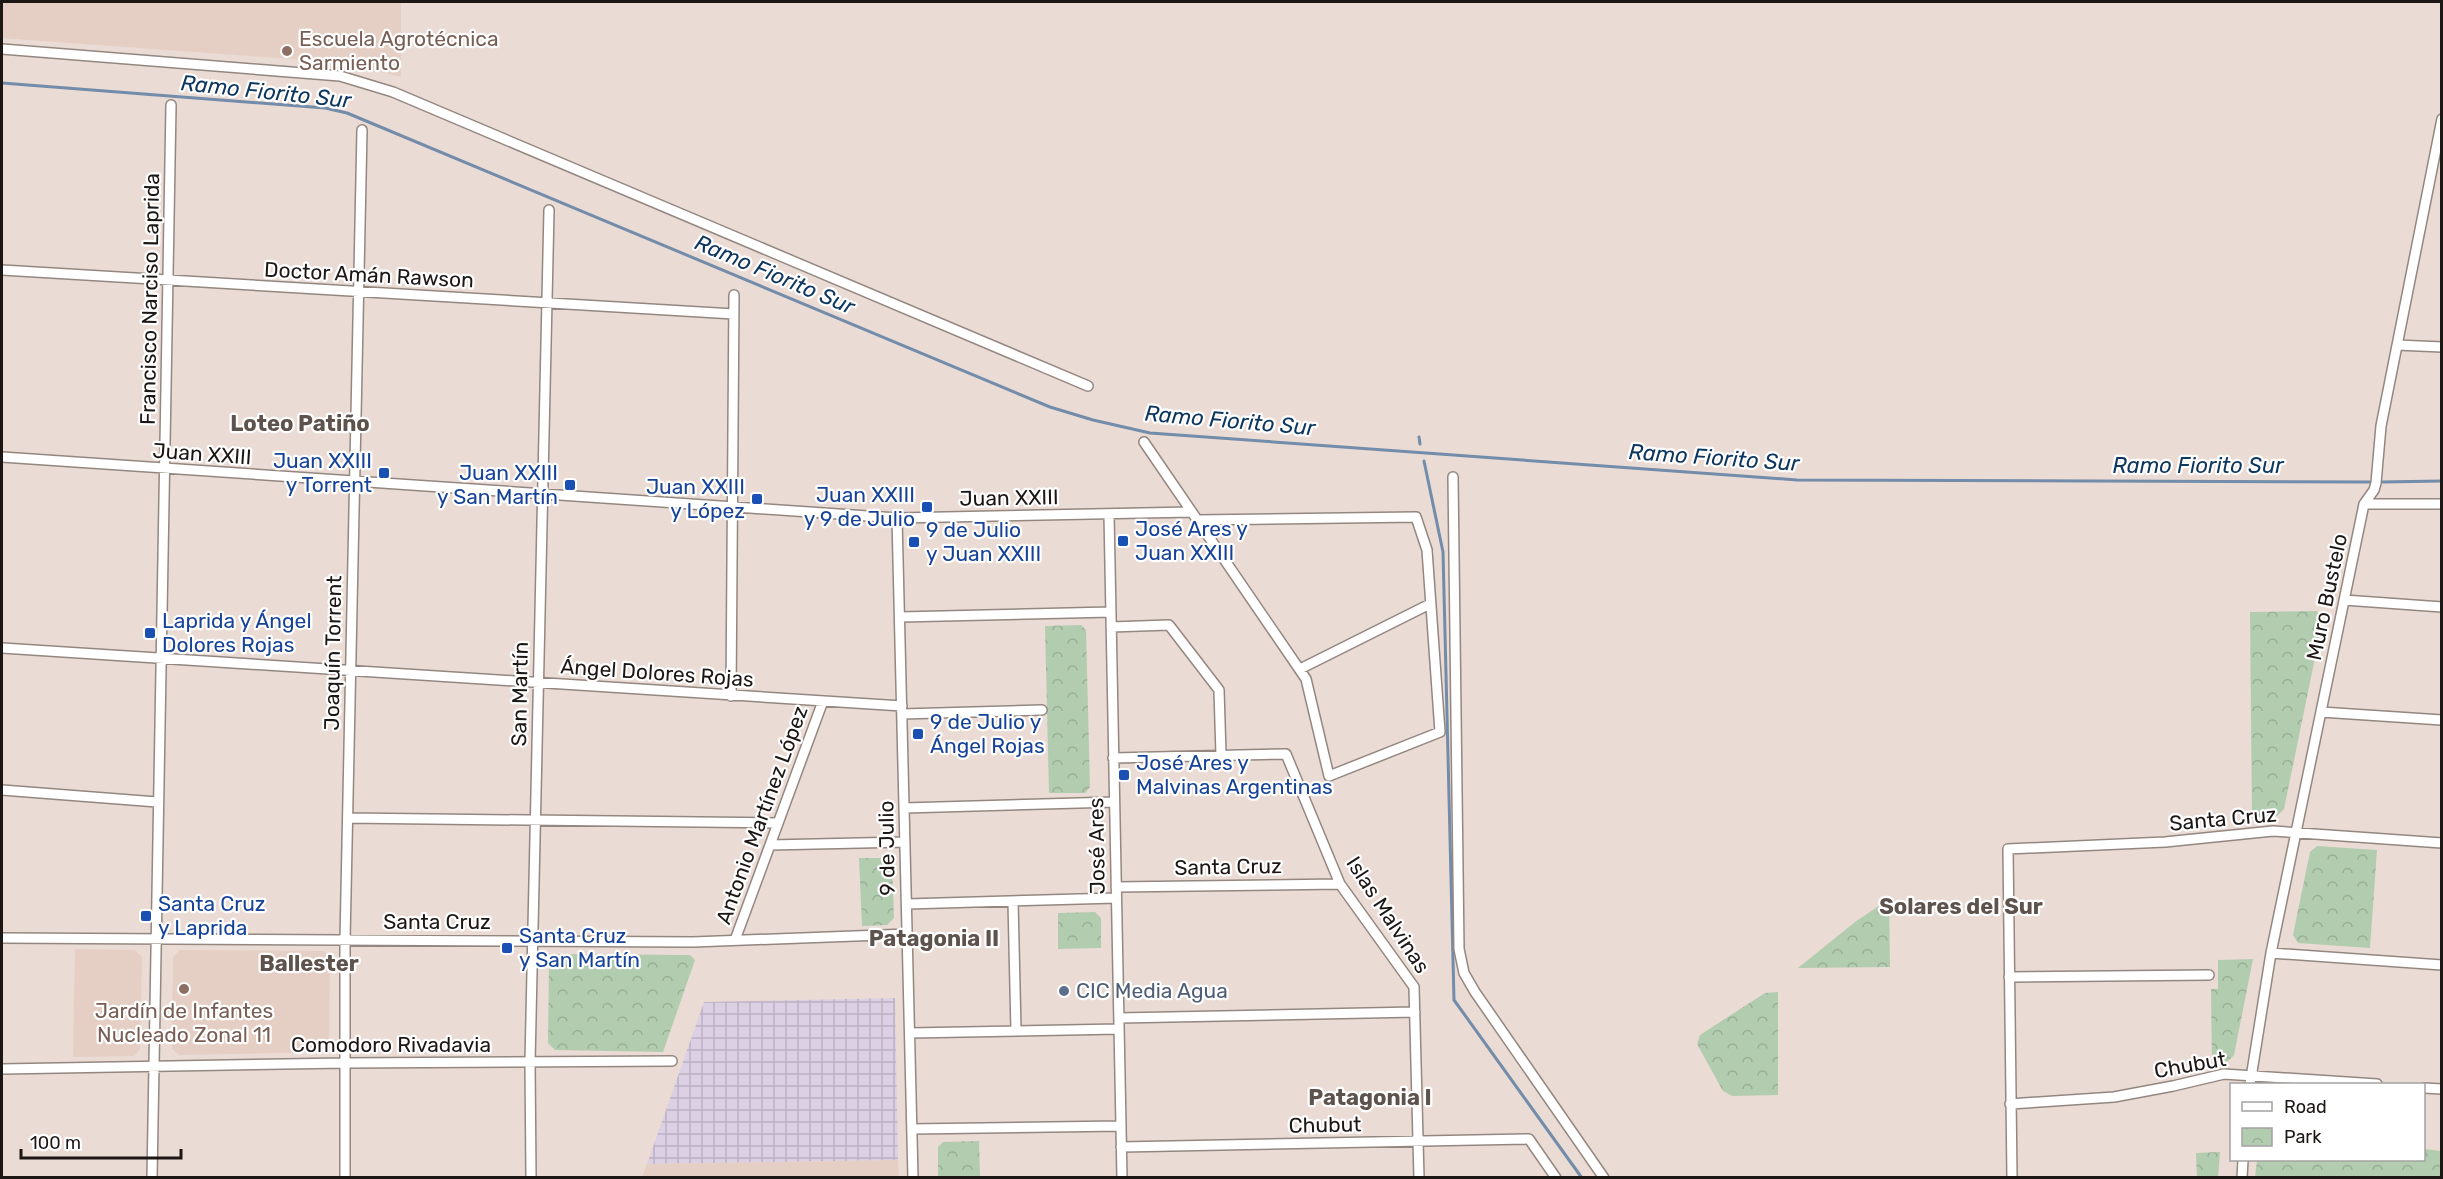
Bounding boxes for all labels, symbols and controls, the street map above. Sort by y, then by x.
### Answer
place label: Escuela Agrotécnica Sarmiento [299,26,498,75]
marker: Escuela Agrotécnica Sarmiento [280,44,294,58]
water label: Ramo Fiorito Sur [179,69,354,114]
street label: Francisco Narciso Laprida [135,173,164,425]
water label: Ramo Fiorito Sur [691,229,860,321]
street label: Doctor Amán Rawson [263,257,475,292]
water label: Ramo Fiorito Sur [1143,400,1318,442]
district label: Loteo Patiño [230,410,370,437]
street label: Juan XXIII [152,438,252,469]
water label: Ramo Fiorito Sur [1628,438,1802,477]
place label: Juan XXIII y Torrent [273,448,372,497]
water label: Ramo Fiorito Sur [2112,452,2285,479]
place label: Juan XXIII y San Martín [437,460,558,509]
marker: Juan XXIII y Torrent [377,466,391,480]
place label: Juan XXIII y López [646,474,745,523]
marker: Juan XXIII y San Martín [563,478,577,492]
place label: Juan XXIII y 9 de Julio [804,482,915,531]
street label: Juan XXIII [959,484,1059,511]
marker: Juan XXIII y López [750,492,764,506]
marker: Juan XXIII y 9 de Julio [920,500,934,514]
place label: José Ares y Juan XXIII [1135,516,1248,565]
place label: 9 de Julio y Juan XXIII [926,517,1041,566]
street label: Muro Bustelo [2301,531,2352,662]
marker: José Ares y Juan XXIII [1116,534,1130,548]
marker: 9 de Julio y Juan XXIII [907,535,921,549]
street label: Joaquín Torrent [319,575,346,731]
place label: Laprida y Ángel Dolores Rojas [162,608,312,657]
marker: Laprida y Ángel Dolores Rojas [143,626,157,640]
street label: San Martín [506,641,533,747]
street label: Ángel Dolores Rojas [560,653,755,692]
street label: Antonio Martínez López [710,702,813,927]
place label: 9 de Julio y Ángel Rojas [930,709,1045,758]
marker: 9 de Julio y Ángel Rojas [911,727,925,741]
place label: José Ares y Malvinas Argentinas [1136,750,1333,799]
marker: José Ares y Malvinas Argentinas [1117,768,1131,782]
street label: José Ares [1083,797,1110,895]
street label: 9 de Julio [873,800,900,896]
street label: Santa Cruz [2168,801,2278,836]
street label: Islas Malvinas [1341,852,1435,978]
street label: Santa Cruz [1174,853,1282,880]
place label: Santa Cruz y Laprida [158,891,265,940]
district label: Solares del Sur [1879,893,2043,920]
marker: Santa Cruz y Laprida [139,909,153,923]
street label: Santa Cruz [383,909,491,934]
place label: Santa Cruz y San Martín [519,923,640,972]
district label: Patagonia II [869,925,999,952]
marker: Santa Cruz y San Martín [500,941,514,955]
district label: Ballester [259,950,359,977]
place label: CIC Media Agua [1076,978,1228,1003]
marker: Jardín de Infantes Nucleado Zonal 11 [177,982,191,996]
marker: CIC Media Agua [1057,984,1071,998]
place label: Jardín de Infantes Nucleado Zonal 11 [95,998,273,1047]
street label: Comodoro Rivadavia [291,1032,491,1057]
street label: Chubut [2152,1046,2228,1083]
legend [2230,1083,2425,1161]
district label: Patagonia I [1308,1084,1432,1111]
text: Road [2284,1096,2327,1118]
street label: Chubut [1288,1111,1362,1138]
scale bar [21,1122,182,1160]
text: Park [2284,1126,2322,1148]
text: 100 m [30,1132,81,1154]

